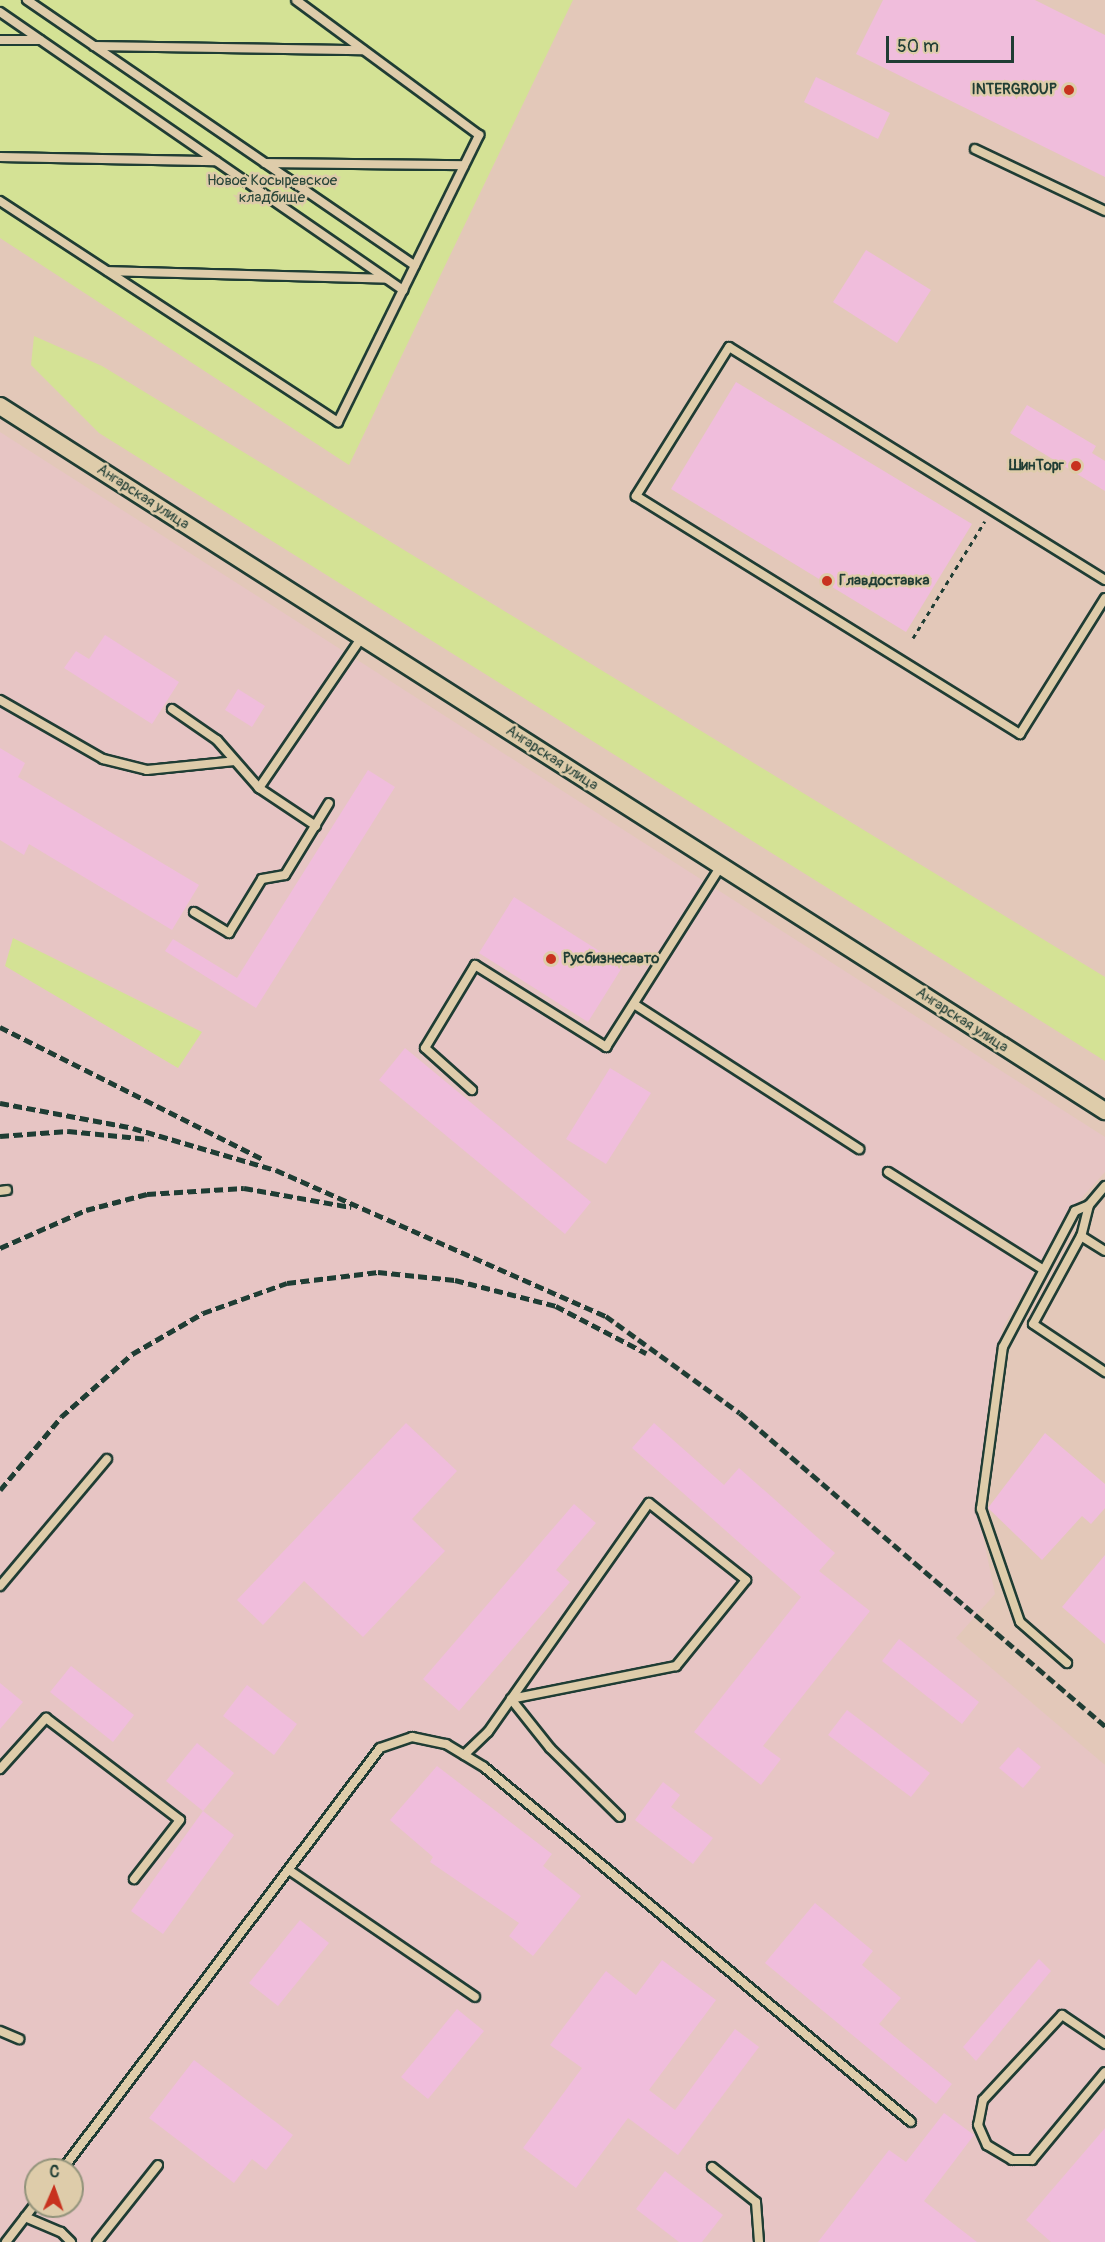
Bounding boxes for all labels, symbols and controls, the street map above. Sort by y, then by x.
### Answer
scale bar [889,24,1016,62]
text: 50 m [897,35,939,58]
place label: INTERGROUP [971,81,1057,99]
marker: INTERGROUP [1062,83,1076,97]
park label: Новое Косыревское кладбище [207,171,337,206]
place label: ШинТорг [1009,457,1064,475]
marker: ШинТорг [1069,459,1083,473]
street label: Ангарская улица [93,460,193,534]
place label: Главдоставка [839,572,929,590]
marker: Главдоставка [820,574,834,588]
street label: Ангарская улица [502,721,602,795]
place label: Русбизнесавто [563,950,659,968]
marker: Русбизнесавто [544,952,558,966]
street label: Ангарская улица [912,983,1012,1057]
north arrow [24,2158,84,2218]
text: С [49,2162,60,2182]

